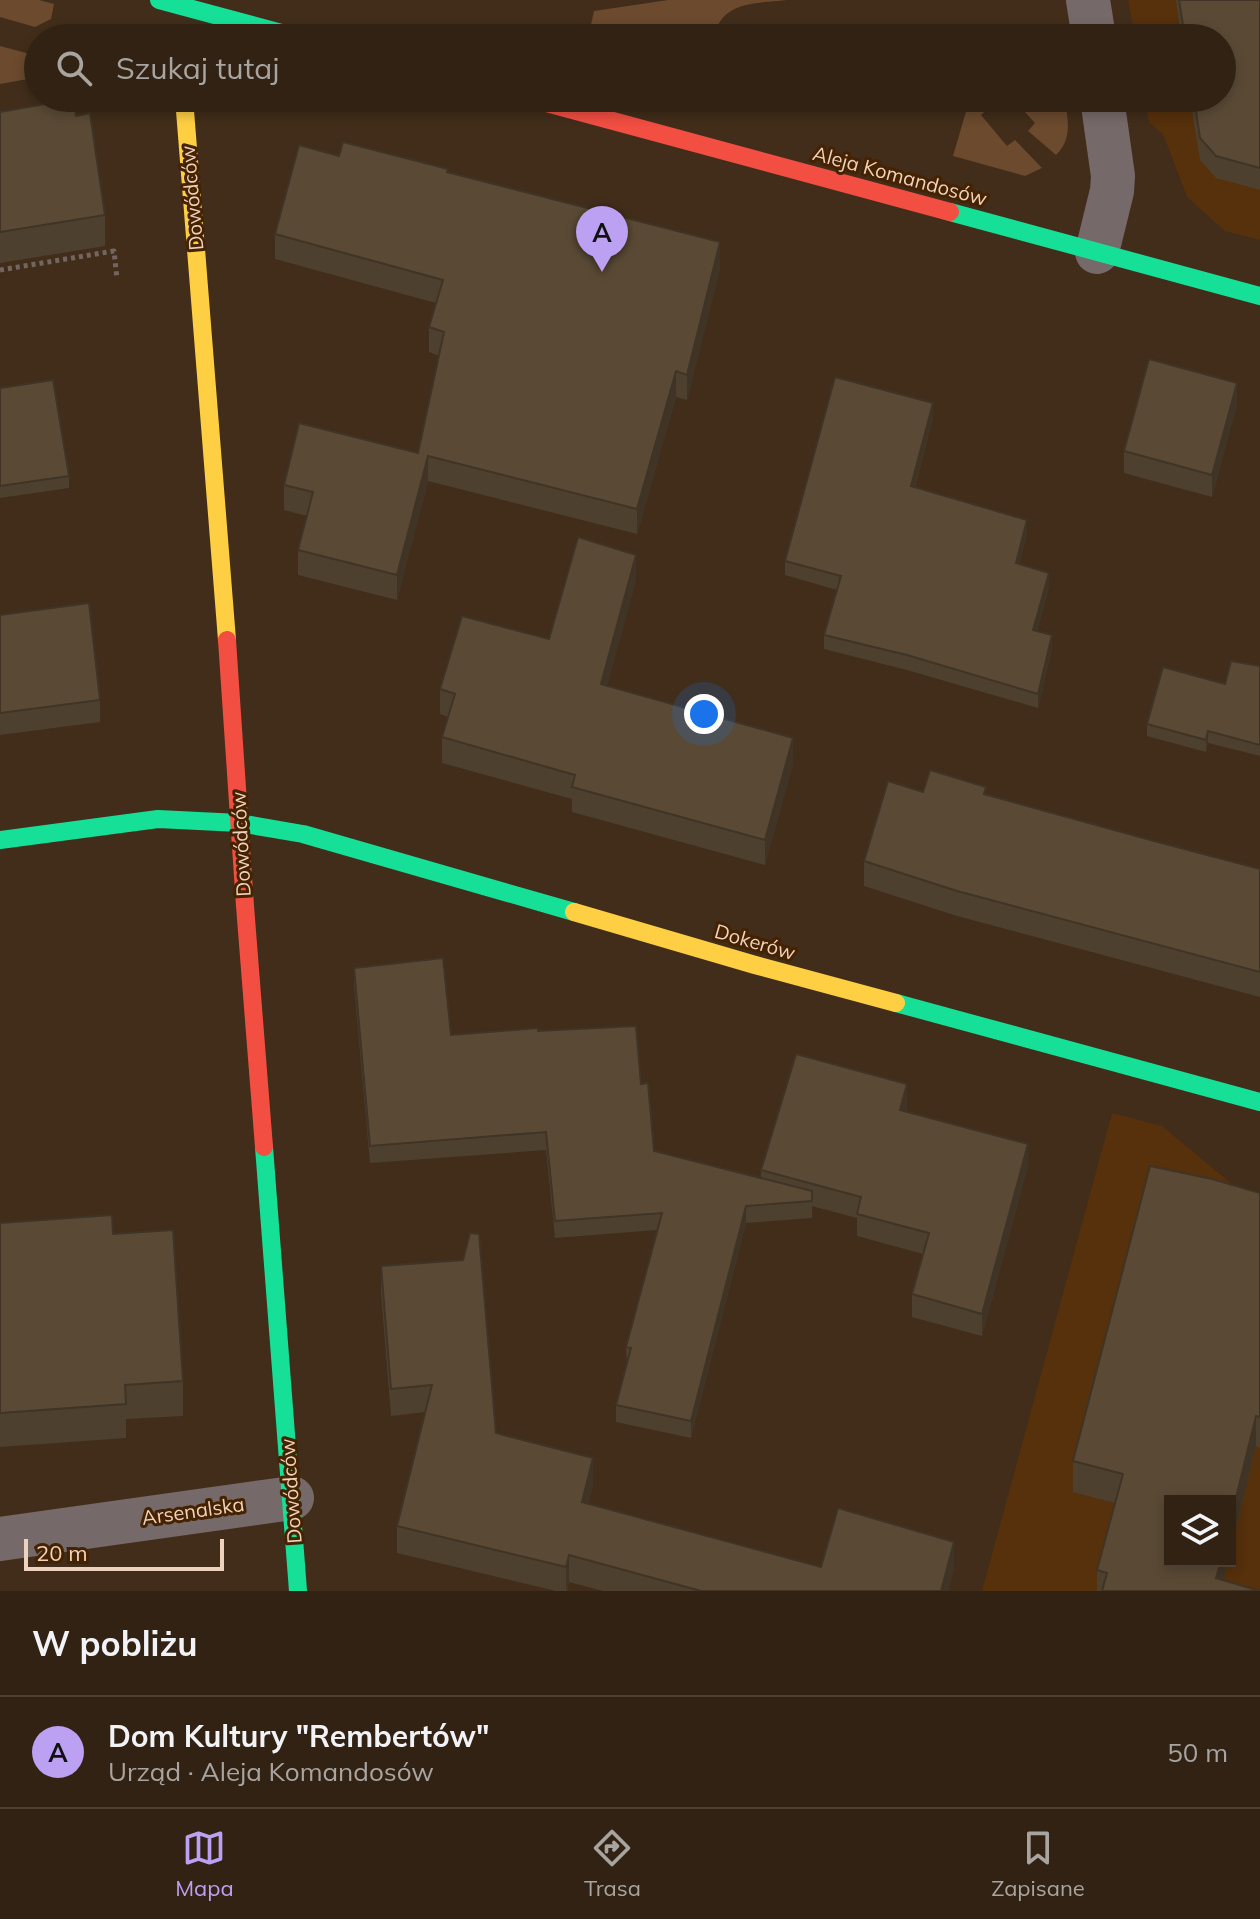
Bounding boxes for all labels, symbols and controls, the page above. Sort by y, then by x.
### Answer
search box [24,24,1236,112]
icon: search [52,46,96,90]
text: Szukaj tutaj [116,49,279,87]
street label: Aleja Komandosów [810,140,990,211]
street label: Dowódców [174,145,209,252]
pin: A [576,206,628,272]
your location [684,694,724,734]
street label: Dowódców [225,791,256,897]
street label: Dokerów [712,918,799,965]
street label: Dowódców [274,1438,307,1544]
street label: Arsenalska [140,1491,246,1530]
map controls [1164,1495,1236,1567]
button: layers [1164,1495,1236,1567]
scale bar [24,1535,224,1571]
text: 20 m [36,1539,87,1567]
text: W pobliżu [32,1622,198,1665]
text: Dom Kultury "Rembertów" [108,1717,489,1755]
text: A [48,1736,68,1769]
text: 50 m [1167,1736,1228,1769]
text: Urząd · Aleja Komandosów [108,1755,434,1788]
tab: Mapa [175,1826,234,1902]
tab: Trasa [584,1826,641,1902]
tab: Zapisane [991,1826,1085,1902]

